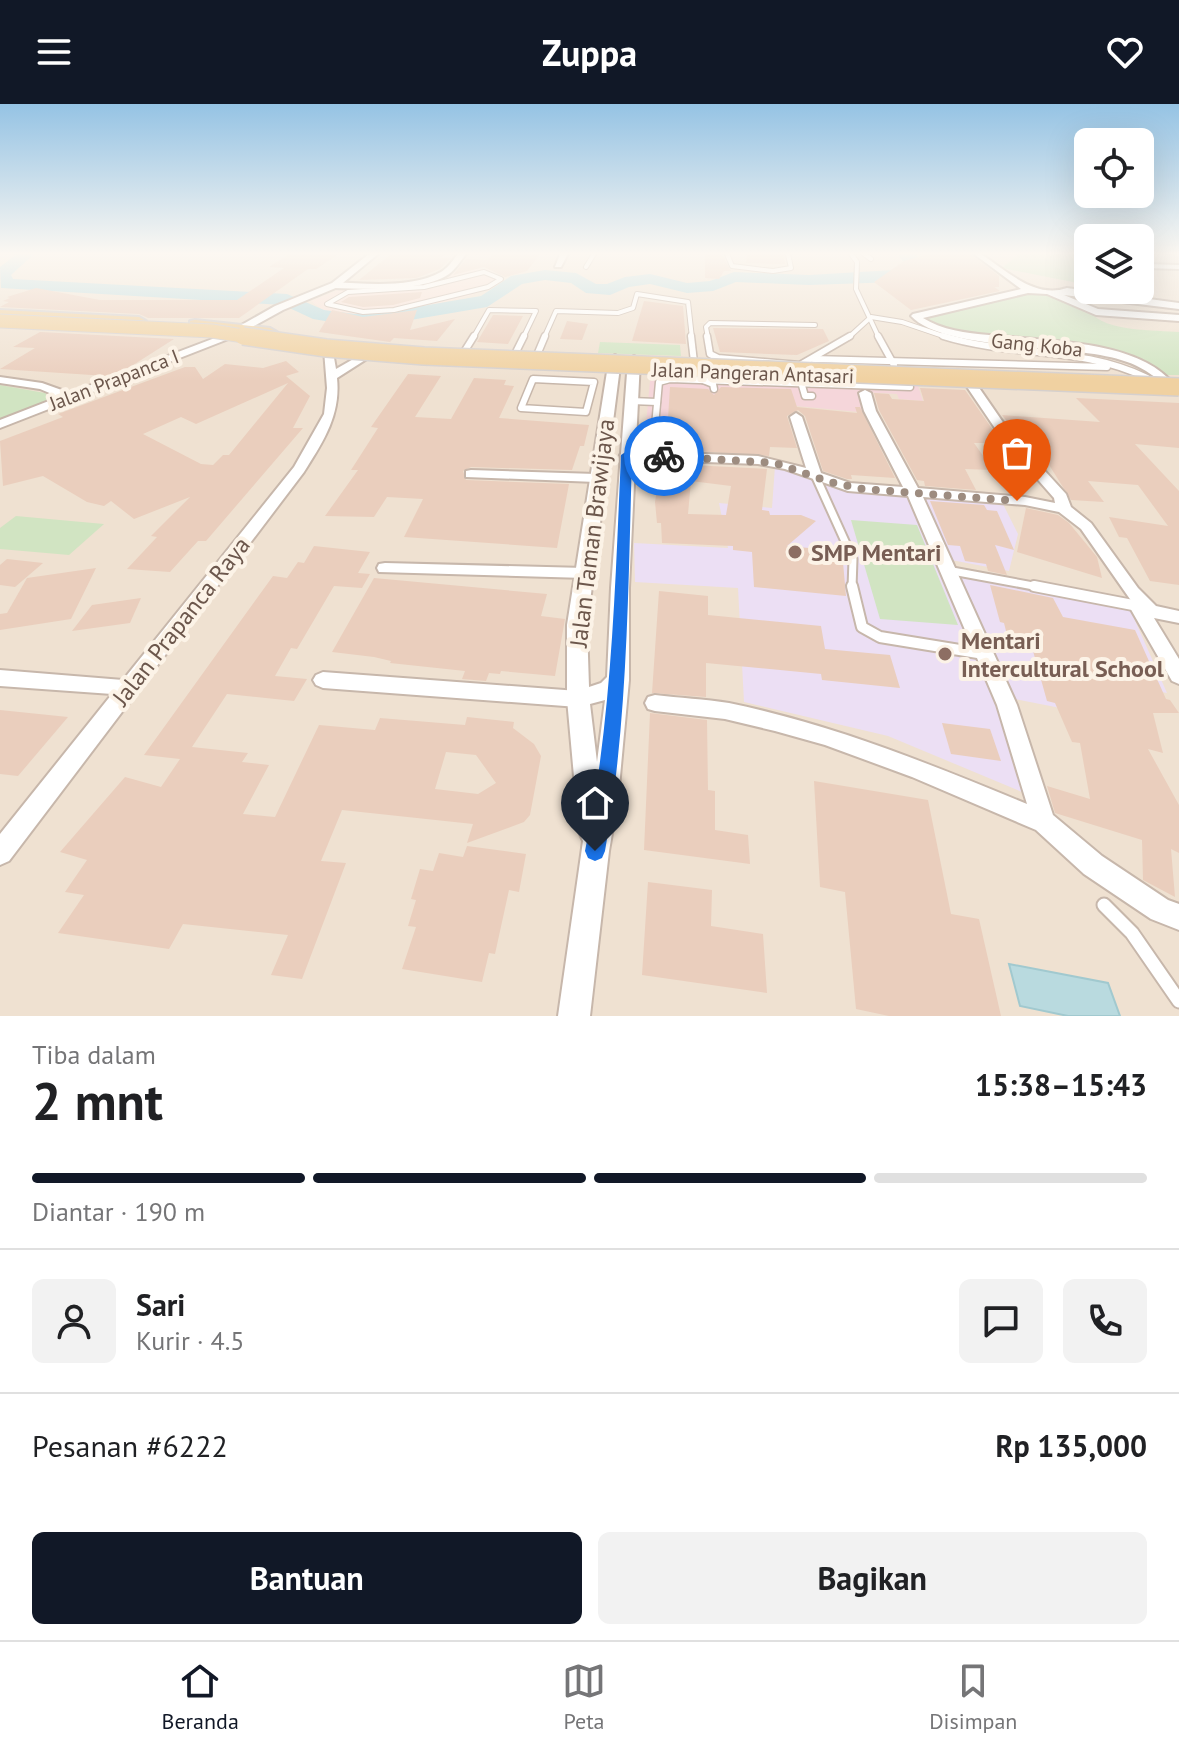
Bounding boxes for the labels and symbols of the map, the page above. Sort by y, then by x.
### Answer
street label: Gang Koba [990,327,1084,363]
street label: Jalan Prapanca I [45,343,182,417]
street label: Jalan Pangeran Antasari [650,356,855,390]
courier [624,416,704,496]
street label: Jalan Taman Brawijaya [562,417,621,650]
pin [983,419,1051,501]
street label: Jalan Prapanca Raya [105,530,257,713]
place label: SMP Mentari [811,537,941,568]
marker: SMP Mentari [786,543,804,561]
place label: Mentari Intercultural School [961,625,1165,684]
marker: Mentari Intercultural School [936,645,954,663]
pin [561,769,629,851]

